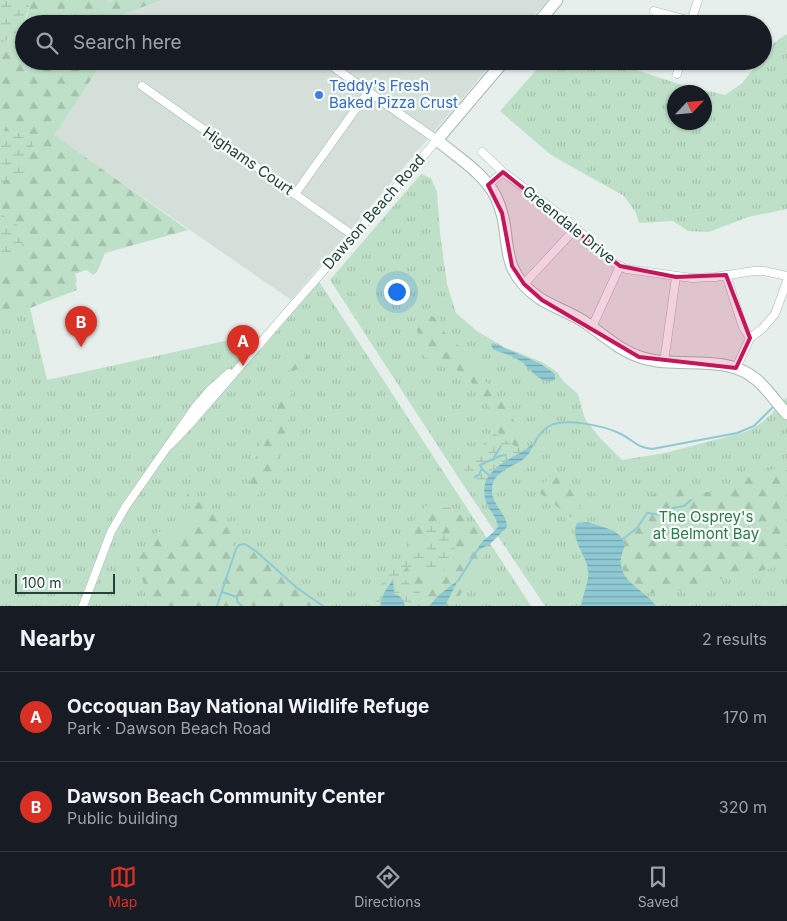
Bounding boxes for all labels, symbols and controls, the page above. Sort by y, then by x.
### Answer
search box [15,15,772,70]
icon: search [33,29,61,57]
text: Search here [73,31,182,54]
place label: Teddy's Fresh Baked Pizza Crust [329,76,458,112]
north arrow [667,85,712,130]
marker: Teddy's Fresh Baked Pizza Crust [313,89,325,101]
street label: Highams Court [199,122,297,199]
street label: Dawson Beach Road [318,150,429,273]
street label: Greendale Drive [519,181,620,268]
your location [384,279,410,305]
pin: B [65,306,97,347]
pin: A [227,325,259,366]
park label: The Osprey's at Belmont Bay [653,507,760,543]
scale bar [15,571,115,594]
text: 100 m [22,574,62,591]
text: Nearby [20,626,95,651]
text: 2 results [702,629,767,649]
text: Occoquan Bay National Wildlife Refuge [67,695,429,718]
text: A [30,707,42,727]
text: 170 m [723,707,767,727]
text: Park · Dawson Beach Road [67,718,271,738]
text: Dawson Beach Community Center [67,785,385,808]
text: B [31,797,41,817]
text: 320 m [719,797,767,817]
text: Public building [67,808,178,828]
tab: Map [108,863,137,910]
tab: Directions [354,863,421,910]
tab: Saved [638,863,679,910]

